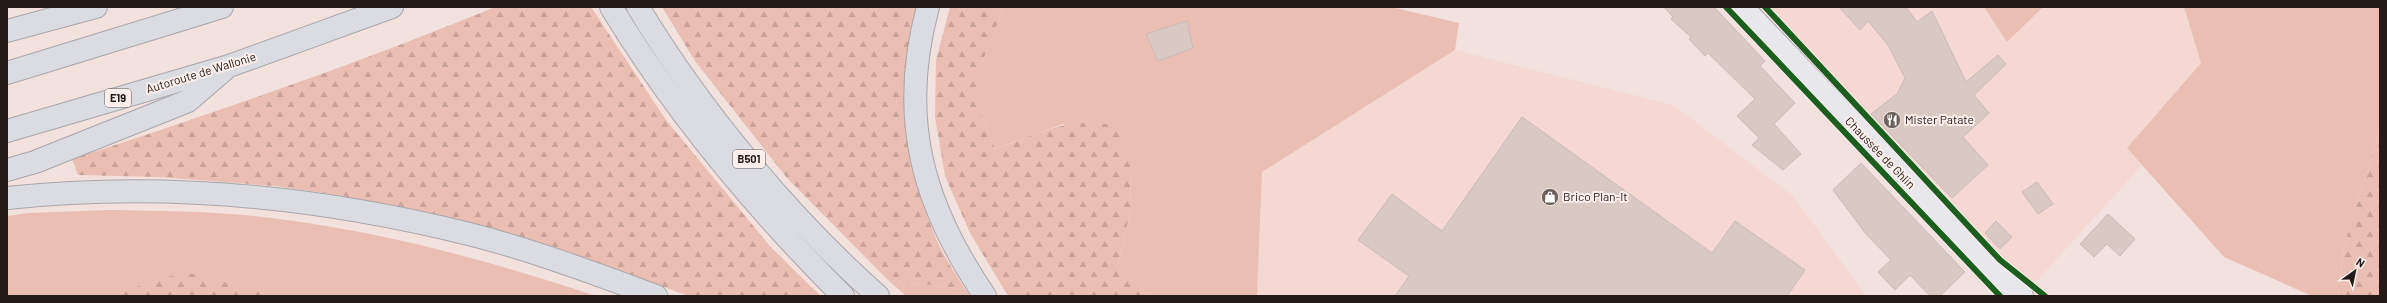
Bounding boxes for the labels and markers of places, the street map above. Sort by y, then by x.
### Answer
restaurant icon: Mister Patate [1882,110,1902,130]
place label: Mister Patate [1905,112,1974,126]
shop icon: Brico Plan-It [1540,187,1560,207]
place label: Brico Plan-It [1563,189,1628,203]

